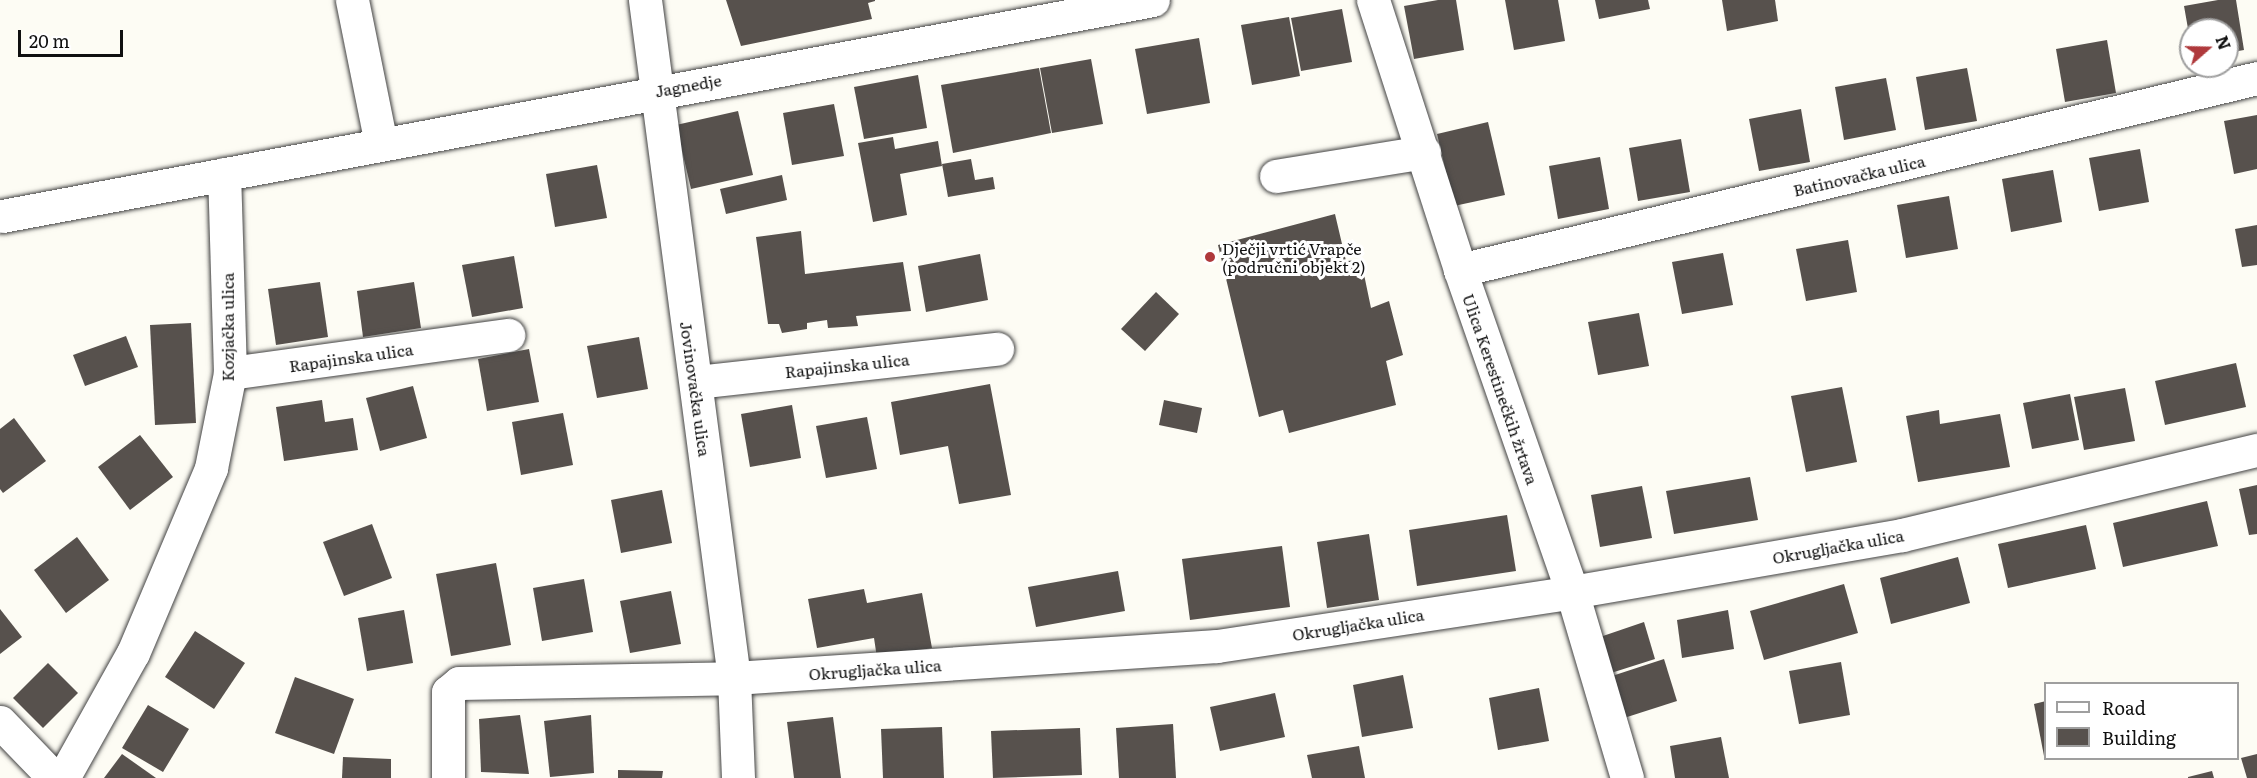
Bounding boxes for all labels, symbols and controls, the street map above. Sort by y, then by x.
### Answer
scale bar [21,18,126,56]
north arrow [2179,18,2239,78]
text: 20 m [29,27,70,54]
text: N [2210,32,2238,53]
street label: Jagnedje [653,70,723,100]
street label: Batinovačka ulica [1791,150,1927,200]
place label: Dječji vrtić Vrapče (područni objekt 2) [1222,238,1365,276]
marker: Dječji vrtić Vrapče (područni objekt 2) [1203,250,1217,264]
street label: Kozjačka ulica [217,273,237,381]
street label: Ulica Kerestinečkih žrtava [1459,291,1543,487]
street label: Jovinovačka ulica [677,320,715,458]
street label: Rapajinska ulica [288,339,414,375]
street label: Rapajinska ulica [784,349,910,381]
street label: Okrugljačka ulica [1771,525,1905,567]
street label: Okrugljačka ulica [1291,604,1425,644]
street label: Okrugljačka ulica [808,655,942,683]
legend [2044,682,2239,760]
text: Road [2102,694,2146,721]
text: Building [2102,724,2176,751]

